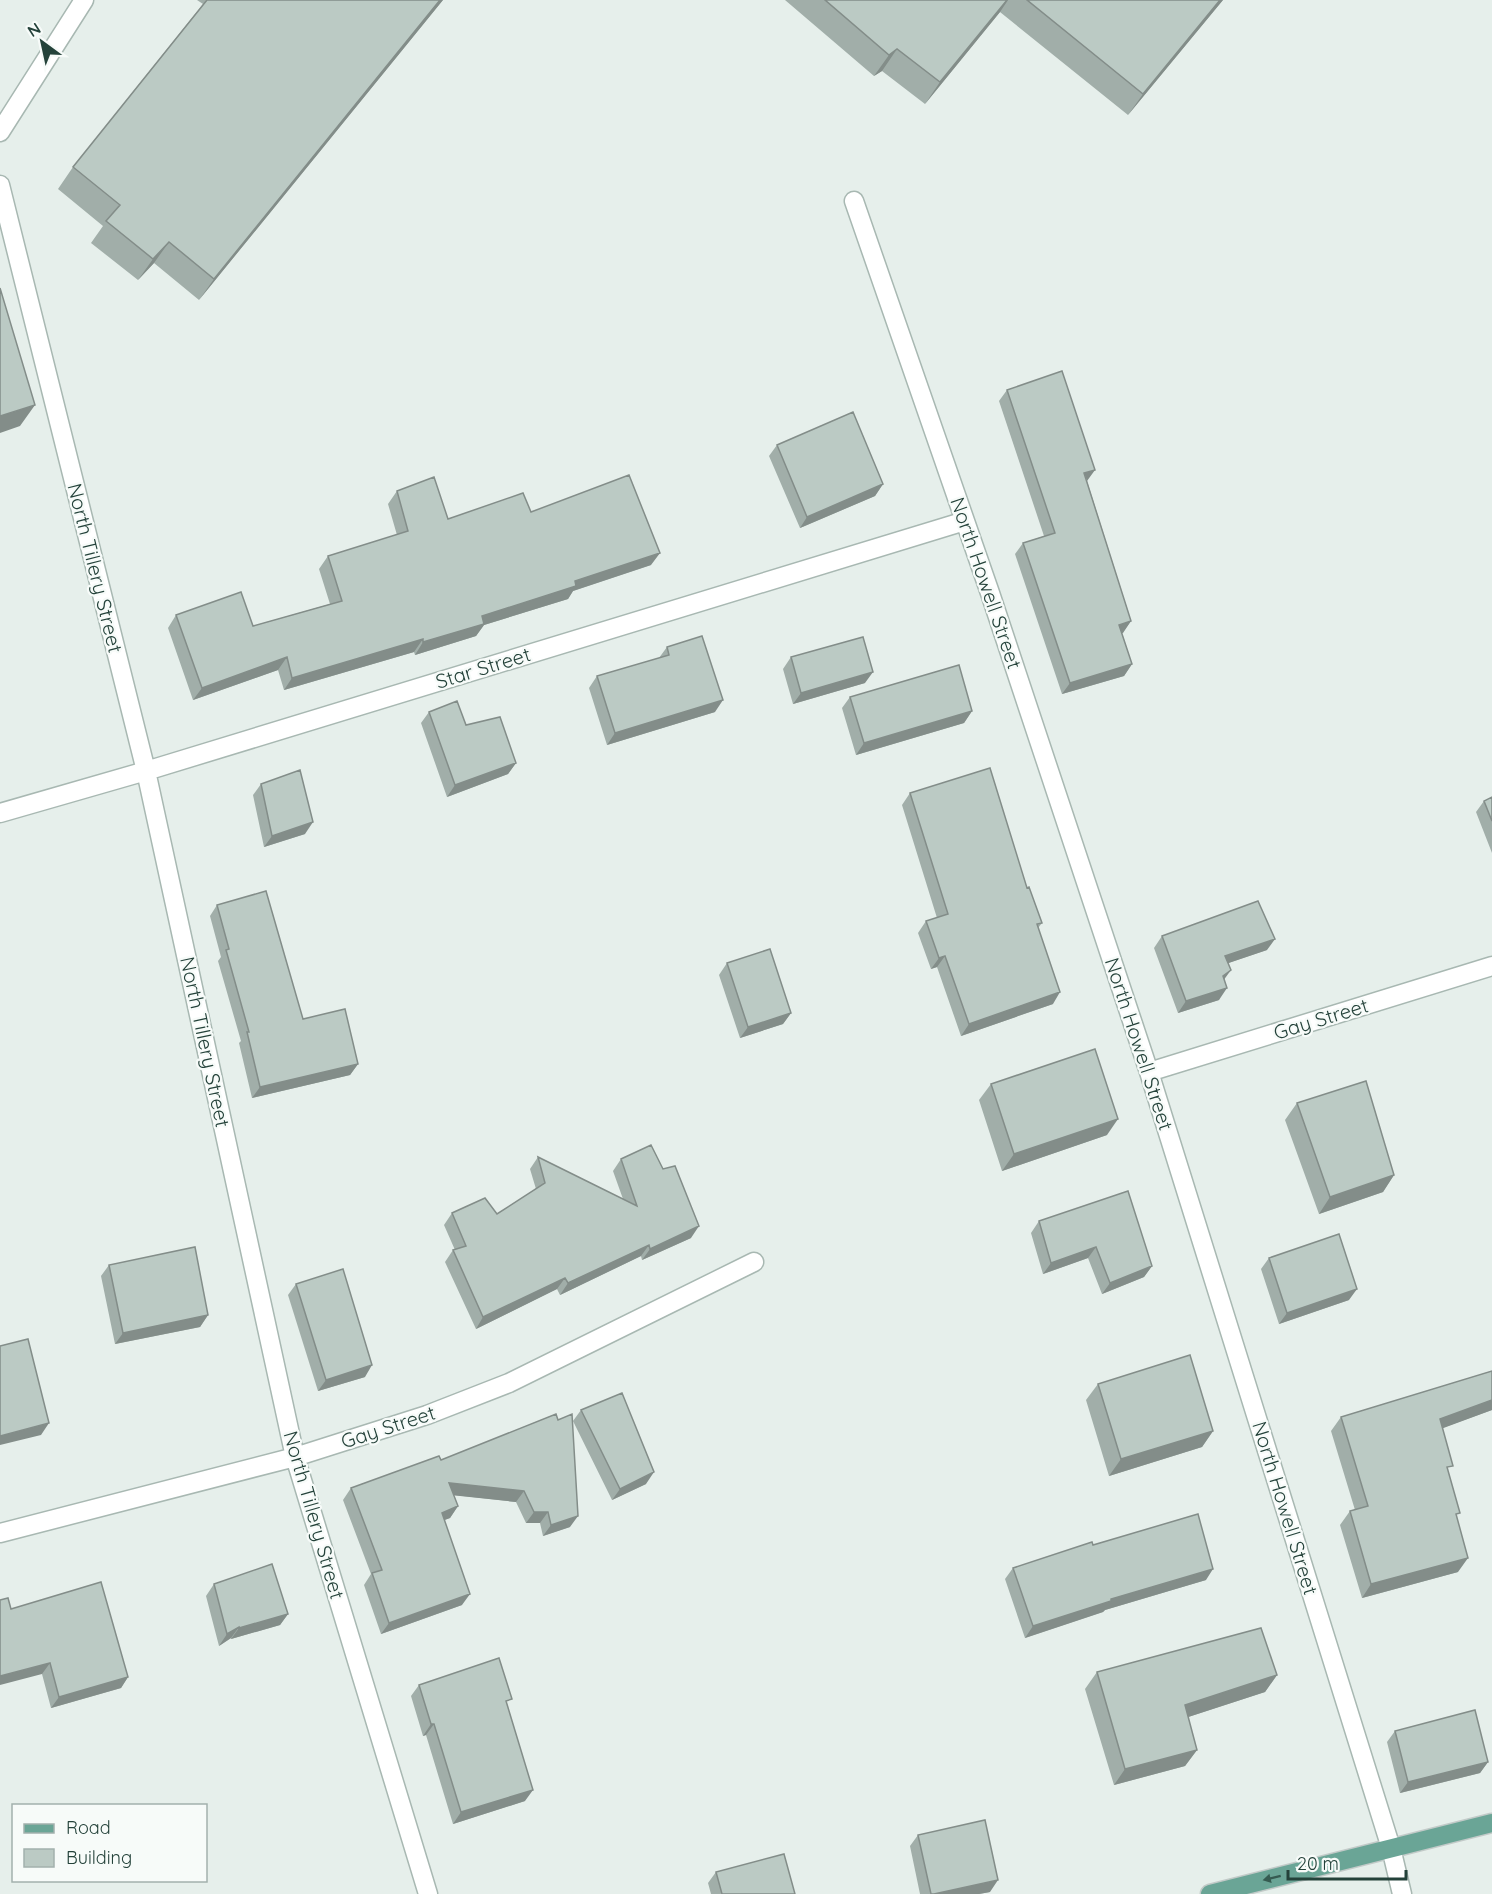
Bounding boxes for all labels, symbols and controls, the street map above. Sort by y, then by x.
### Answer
north arrow [12,12,72,72]
text: N [23,18,44,41]
street label: North Tillery Street [62,481,129,655]
street label: North Howell Street [945,494,1028,672]
street label: Star Street [432,641,534,694]
street label: North Tillery Street [175,954,236,1130]
street label: North Howell Street [1100,954,1179,1134]
street label: Gay Street [1270,992,1371,1045]
street label: Gay Street [337,1399,438,1454]
street label: North Howell Street [1247,1418,1324,1598]
street label: North Tillery Street [279,1428,351,1602]
legend [12,1804,207,1882]
text: Road [66,1816,111,1839]
scale bar [1288,1843,1406,1881]
text: Building [66,1846,132,1869]
text: 20 m [1297,1852,1339,1875]
one-way arrow [1263,1874,1282,1884]

